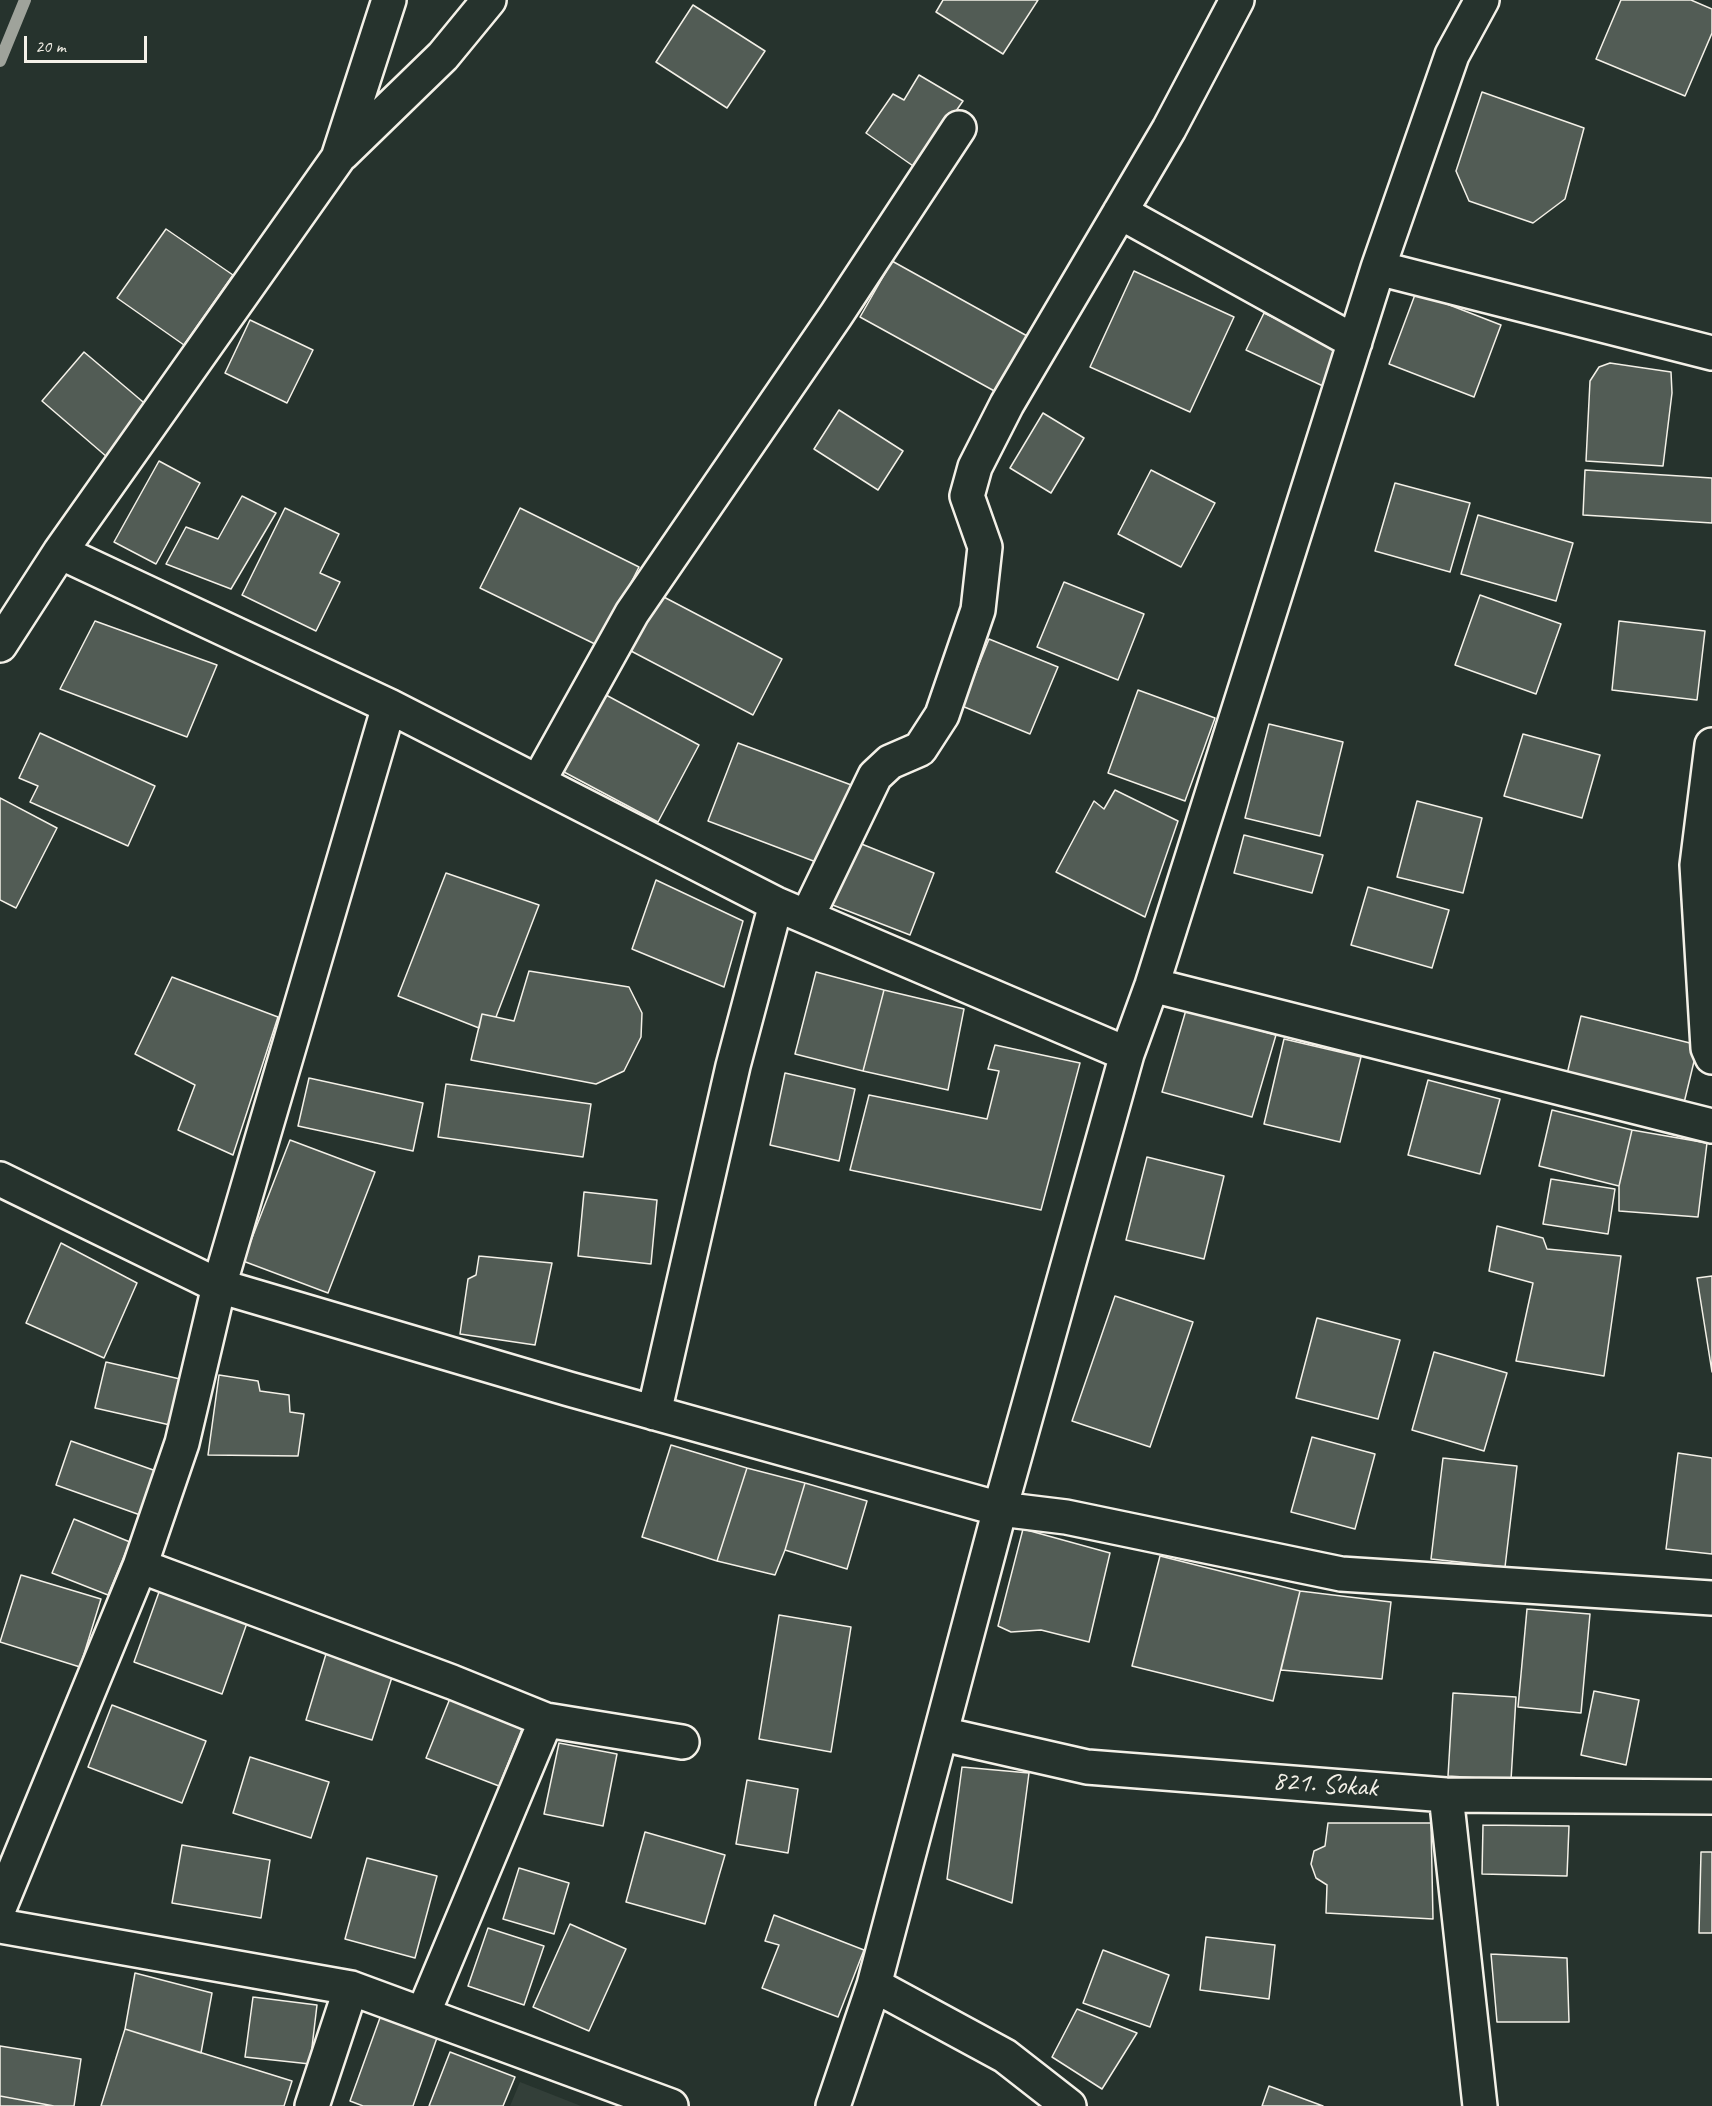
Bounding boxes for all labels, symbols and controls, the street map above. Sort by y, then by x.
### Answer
scale bar [27,24,150,62]
text: 20 m [35,35,66,57]
street label: 821. Sokak [1271,1765,1379,1805]

